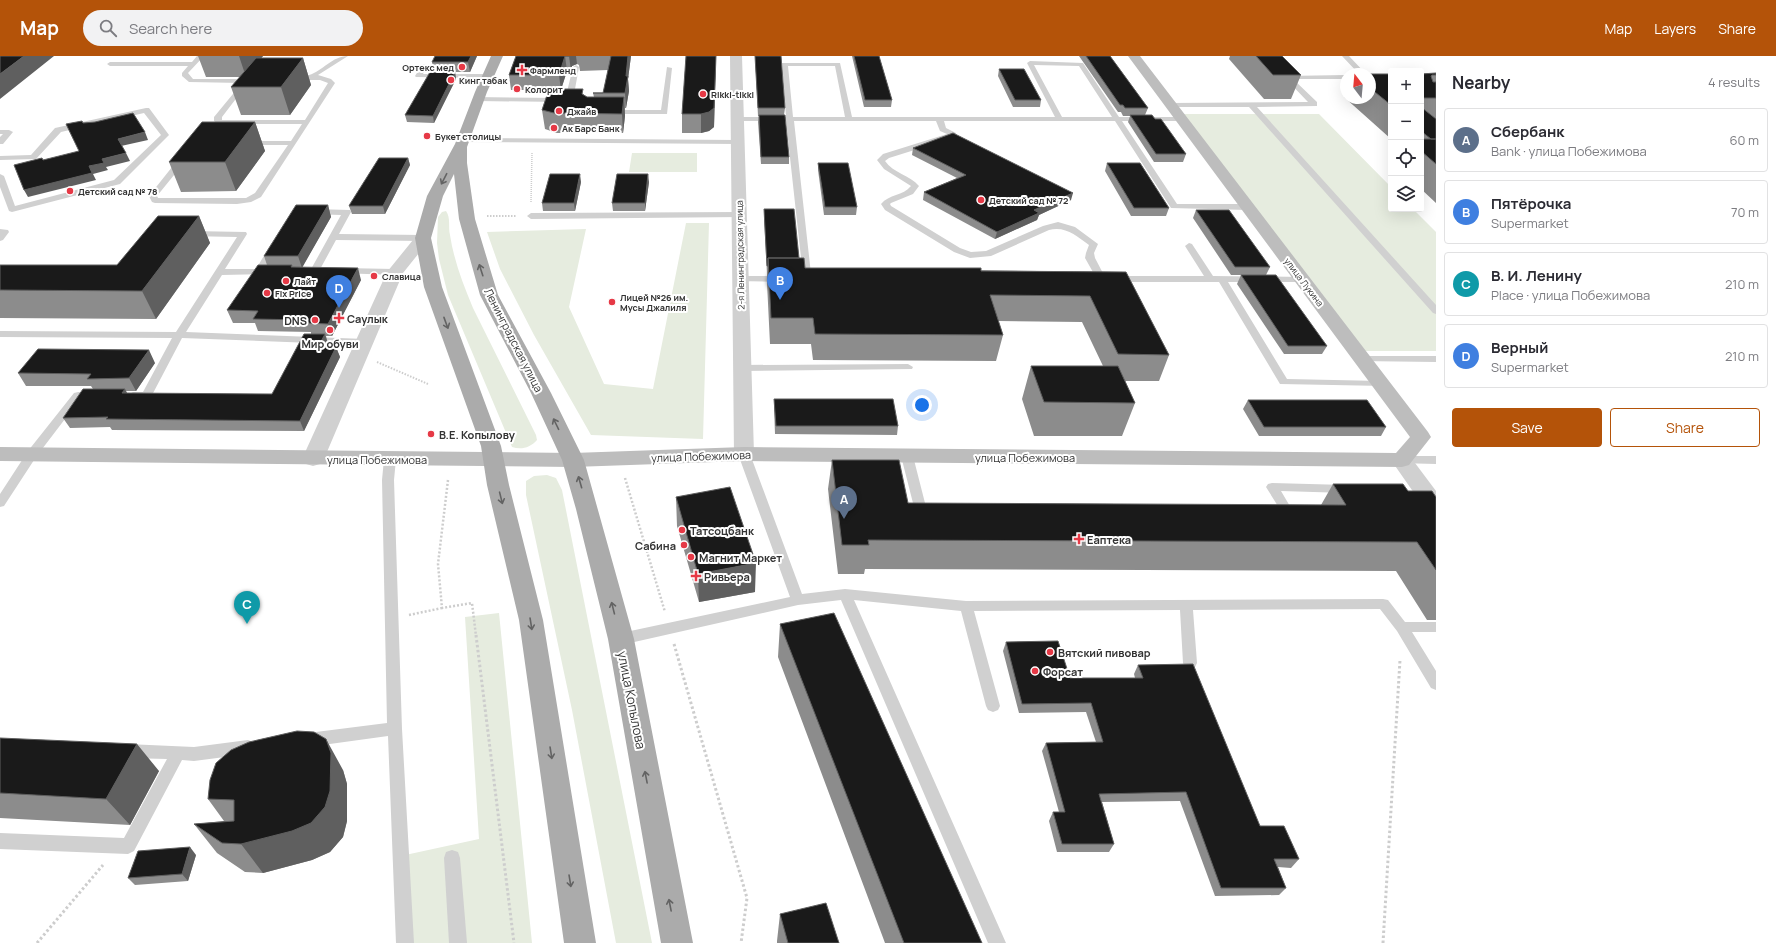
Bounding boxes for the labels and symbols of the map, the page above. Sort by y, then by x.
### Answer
place label: Ортекс мед [402,61,454,74]
marker: Ортекс мед [457,62,467,72]
place label: Фармленд [530,64,576,77]
marker: Фармленд [517,65,527,75]
north arrow [1340,68,1376,104]
place label: Кинг табак [459,74,508,87]
marker: Кинг табак [446,75,456,85]
place label: Колорит [525,83,563,96]
marker: Колорит [512,84,522,94]
place label: Rikki-tikki [711,88,754,101]
marker: Rikki-tikki [698,89,708,99]
place label: Джайв [567,105,596,118]
marker: Джайв [554,106,564,116]
place label: Ак Барс Банк [562,122,621,135]
marker: Ак Барс Банк [549,123,559,133]
place label: Букет столицы [435,130,501,143]
marker: Букет столицы [422,131,432,141]
one-way arrow [440,173,447,185]
place label: Детский сад № 78 [78,185,158,198]
marker: Детский сад № 78 [65,186,75,196]
place label: Детский сад № 72 [989,194,1068,207]
marker: Детский сад № 72 [976,195,986,205]
street label: 2-я Ленинградская улица [733,200,747,310]
street label: улица Лукина [1281,255,1327,309]
one-way arrow [477,264,484,277]
pin: B [767,267,793,300]
place label: Славица [382,270,421,283]
marker: Славица [369,271,379,281]
place label: Лайт [294,275,316,288]
pin: D [326,275,352,308]
marker: Лайт [281,276,291,286]
street label: Ленинградская улица [481,285,547,395]
place label: Fix Price [275,287,312,300]
marker: Fix Price [262,288,272,298]
place label: Лицей №26 им. Мусы Джалиля [620,291,688,314]
marker: Лицей №26 им. Мусы Джалиля [607,297,617,307]
place label: Саулык [347,311,389,326]
place label: DNS [284,313,307,328]
marker: Саулык [334,313,344,323]
marker: DNS [310,315,320,325]
one-way arrow [443,317,451,329]
marker: Мир обуви [325,325,335,335]
place label: Мир обуви [301,336,359,351]
your location [912,395,932,415]
one-way arrow [552,419,559,431]
place label: В.Е. Копылову [439,427,516,442]
marker: В.Е. Копылову [426,429,436,439]
street label: улица Побежимова [651,447,751,465]
street label: улица Побежимова [975,450,1075,465]
street label: улица Побежимова [327,452,427,467]
one-way arrow [576,476,583,489]
pin: A [831,486,857,519]
one-way arrow [498,491,506,504]
place label: Татсоцбанк [690,523,755,538]
marker: Татсоцбанк [677,525,687,535]
place label: Еаптека [1087,532,1131,547]
marker: Еаптека [1074,534,1084,544]
place label: Сабина [635,538,676,553]
marker: Сабина [679,540,689,550]
place label: Магнит Маркет [699,550,782,565]
marker: Магнит Маркет [686,552,696,562]
place label: Ривьера [704,569,750,584]
marker: Ривьера [691,571,701,581]
pin: C [234,591,260,624]
one-way arrow [609,602,616,615]
one-way arrow [528,617,536,630]
place label: Вятский пивовар [1058,645,1151,660]
marker: Вятский пивовар [1045,647,1055,657]
street label: улица Копылова [614,649,650,751]
place label: Форсат [1043,664,1083,679]
marker: Форсат [1030,666,1040,676]
one-way arrow [547,746,555,759]
one-way arrow [642,771,650,784]
one-way arrow [566,874,574,887]
one-way arrow [666,899,674,912]

